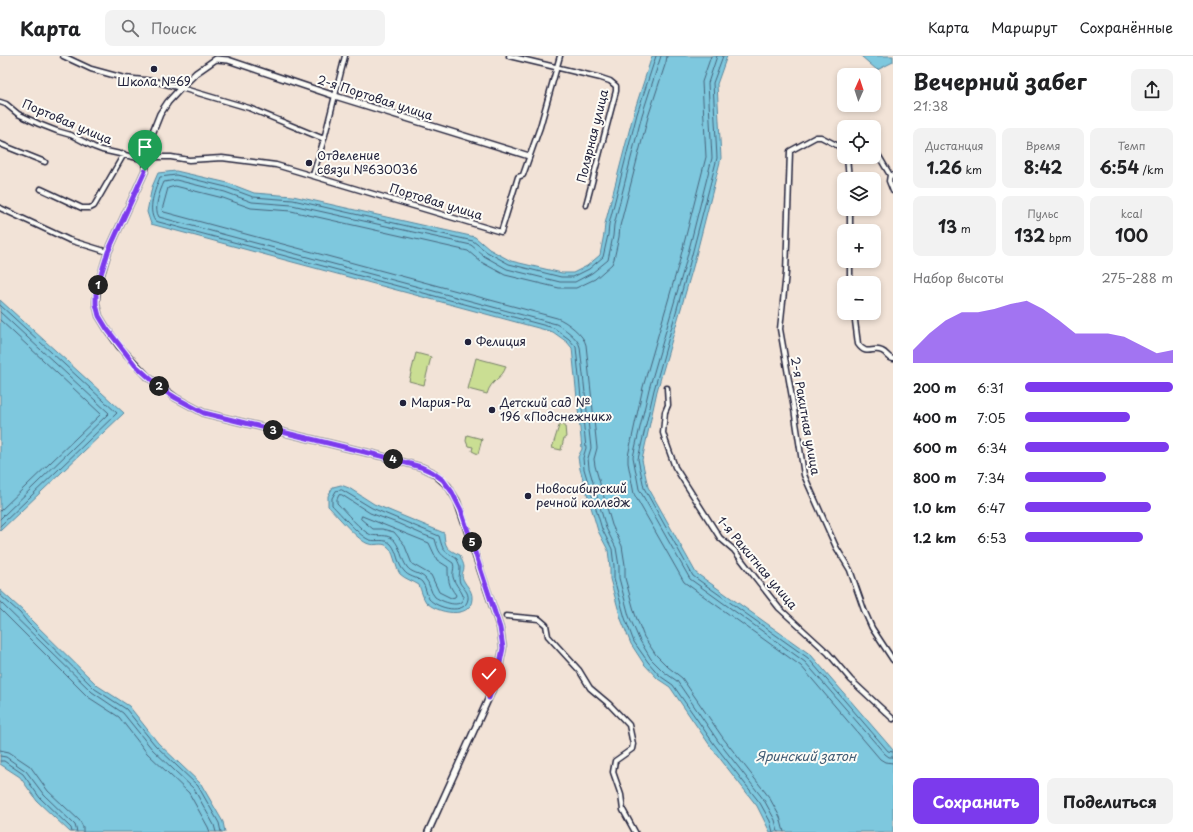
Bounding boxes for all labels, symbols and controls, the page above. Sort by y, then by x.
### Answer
search box [105,10,385,46]
text: Карта [20,14,81,42]
text: Поиск [151,16,196,39]
icon: search [119,17,141,39]
text: Карта [928,17,969,38]
text: Маршрут [991,17,1057,38]
text: Сохранённые [1079,17,1173,38]
marker: Школа №69 [149,64,159,74]
text: Вечерний забег [913,64,1087,97]
north arrow [837,68,881,112]
map controls [837,68,881,320]
button: share [1131,69,1173,111]
street label: 2-я Портовая улица [315,70,436,124]
place label: Школа №69 [117,72,191,90]
street label: Полярная улица [572,87,612,184]
street label: Портовая улица [20,94,116,148]
text: 21:38 [913,96,948,115]
button: locate [837,120,881,164]
pin [128,130,162,171]
icon: arrive [134,136,156,158]
text: Дистанция [925,137,984,154]
text: Время [1025,137,1061,154]
text: Темп [1118,137,1146,154]
place label: Отделение связи №630036 [317,146,418,178]
text: 1.26 [927,154,962,180]
text: 8:42 [1024,154,1062,180]
text: 6:54 [1100,154,1139,180]
marker: Отделение связи №630036 [304,158,314,168]
text: km [962,161,982,178]
text: /km [1139,161,1164,178]
button: layers [837,172,881,216]
street label: Портовая улица [388,178,485,224]
text: Пульс [1027,205,1059,222]
text: kcal [1121,205,1143,222]
text: 13 [938,213,957,239]
text: m [957,220,971,237]
text: 132 [1014,222,1045,248]
text: 100 [1115,222,1148,248]
button: + [837,224,881,268]
text: bpm [1045,229,1072,246]
text: Набор высоты [913,268,1004,287]
text: 275–288 m [1102,268,1173,287]
pin: 1 [88,275,108,295]
text: 1 [95,276,101,293]
button: − [837,276,881,320]
place label: Фелиция [476,332,526,350]
marker: Фелиция [463,337,473,347]
street label: 2-я Ракитная улица [787,355,825,477]
pin: 2 [149,376,169,396]
text: 2 [155,377,163,394]
text: 200 m [913,378,957,397]
text: 6:31 [977,378,1003,397]
place label: Мария-Ра [411,393,471,411]
place label: Детский сад № 196 «Подснежник» [499,393,612,425]
marker: Мария-Ра [398,398,408,408]
marker: Детский сад № 196 «Подснежник» [487,405,497,415]
text: 400 m [913,408,957,427]
text: 7:05 [977,408,1006,427]
pin: 3 [263,420,283,440]
text: 3 [269,421,277,438]
text: 600 m [913,438,957,457]
text: 6:34 [977,438,1007,457]
pin: 4 [383,449,403,469]
text: 4 [389,450,397,467]
text: 800 m [913,468,956,487]
text: 7:34 [977,468,1005,487]
place label: Новосибирский речной колледж [536,479,630,511]
marker: Новосибирский речной колледж [523,491,533,501]
text: 1.0 km [913,498,956,517]
text: 6:47 [977,498,1005,517]
street label: 1-я Ракитная улица [713,512,802,613]
text: 1.2 km [913,528,956,547]
text: 6:53 [977,528,1007,547]
pin: 5 [462,532,482,552]
text: 5 [468,533,476,550]
pin [472,657,506,698]
icon: check [478,663,500,685]
water label: Яринский затон [756,746,857,765]
button: Сохранить [913,778,1039,824]
button: Поделиться [1047,778,1173,824]

